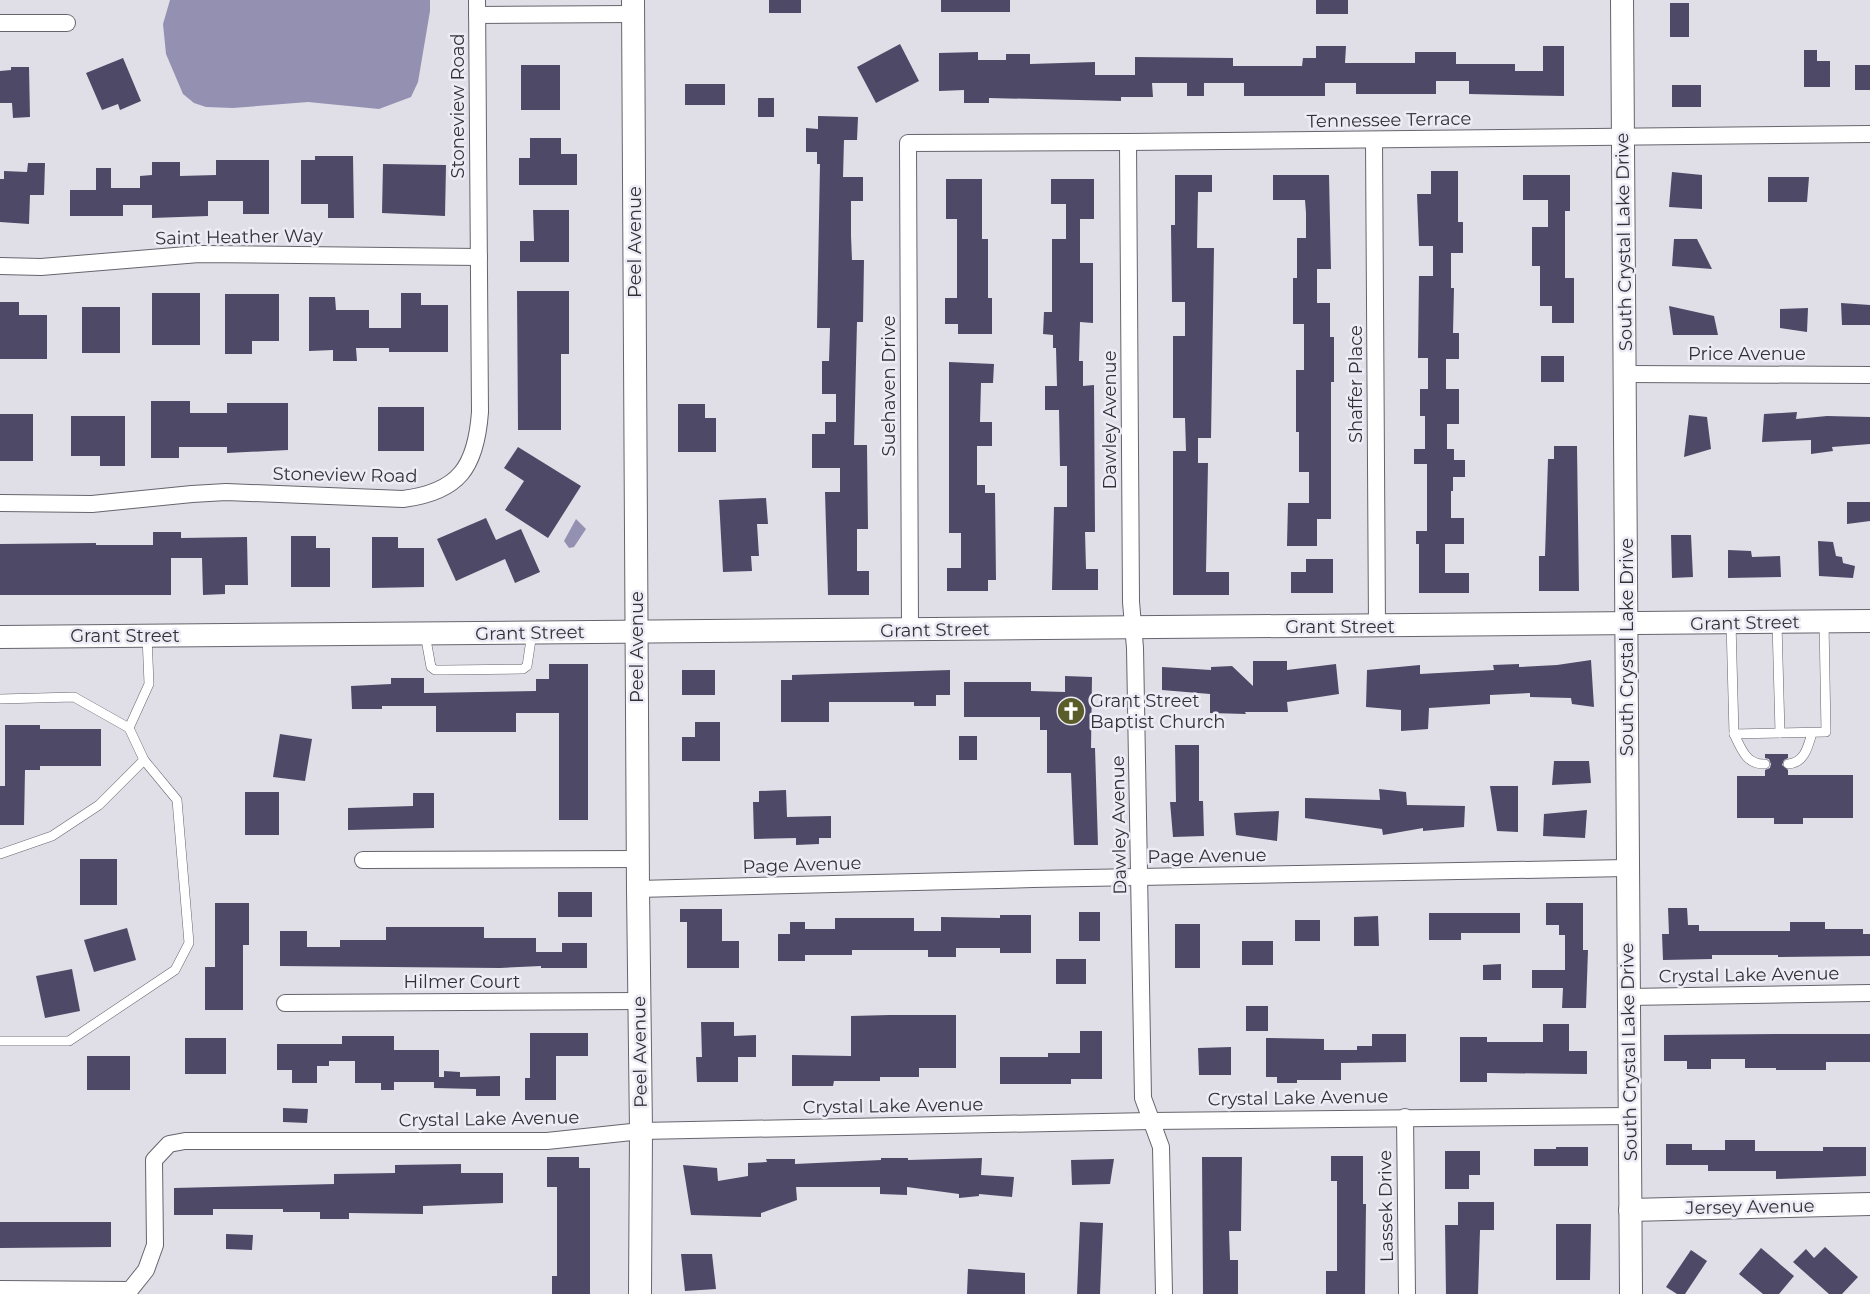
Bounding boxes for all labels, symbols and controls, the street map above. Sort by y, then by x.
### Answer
street label: Stoneview Road [447,33,469,179]
street label: Tennessee Terrace [1306,108,1472,132]
street label: South Crystal Lake Drive [1611,132,1637,351]
street label: Peel Avenue [624,186,646,298]
street label: Saint Heather Way [155,225,323,249]
street label: Suehaven Drive [878,315,900,457]
street label: Shaffer Place [1345,325,1367,443]
street label: Price Avenue [1688,343,1806,365]
street label: Dawley Avenue [1099,350,1121,490]
street label: Stoneview Road [272,463,418,487]
street label: South Crystal Lake Drive [1616,538,1638,756]
street label: Peel Avenue [626,591,648,703]
street label: Grant Street [1690,611,1800,635]
street label: Grant Street [1285,616,1395,638]
street label: Grant Street [880,618,990,642]
street label: Grant Street [475,621,585,645]
street label: Grant Street [70,625,180,647]
place label: Grant Street Baptist Church [1090,690,1226,733]
church icon: Grant Street Baptist Church [1056,696,1086,726]
street label: Dawley Avenue [1107,755,1131,895]
street label: Page Avenue [1147,844,1267,868]
street label: Page Avenue [742,852,862,878]
street label: South Crystal Lake Drive [1616,942,1642,1161]
street label: Crystal Lake Avenue [1659,962,1840,988]
street label: Hilmer Court [404,971,520,993]
street label: Peel Avenue [628,996,652,1108]
street label: Crystal Lake Avenue [1208,1085,1389,1111]
street label: Crystal Lake Avenue [803,1093,984,1119]
street label: Crystal Lake Avenue [399,1106,580,1132]
street label: Lassek Drive [1374,1150,1398,1262]
street label: Jersey Avenue [1684,1195,1815,1219]

